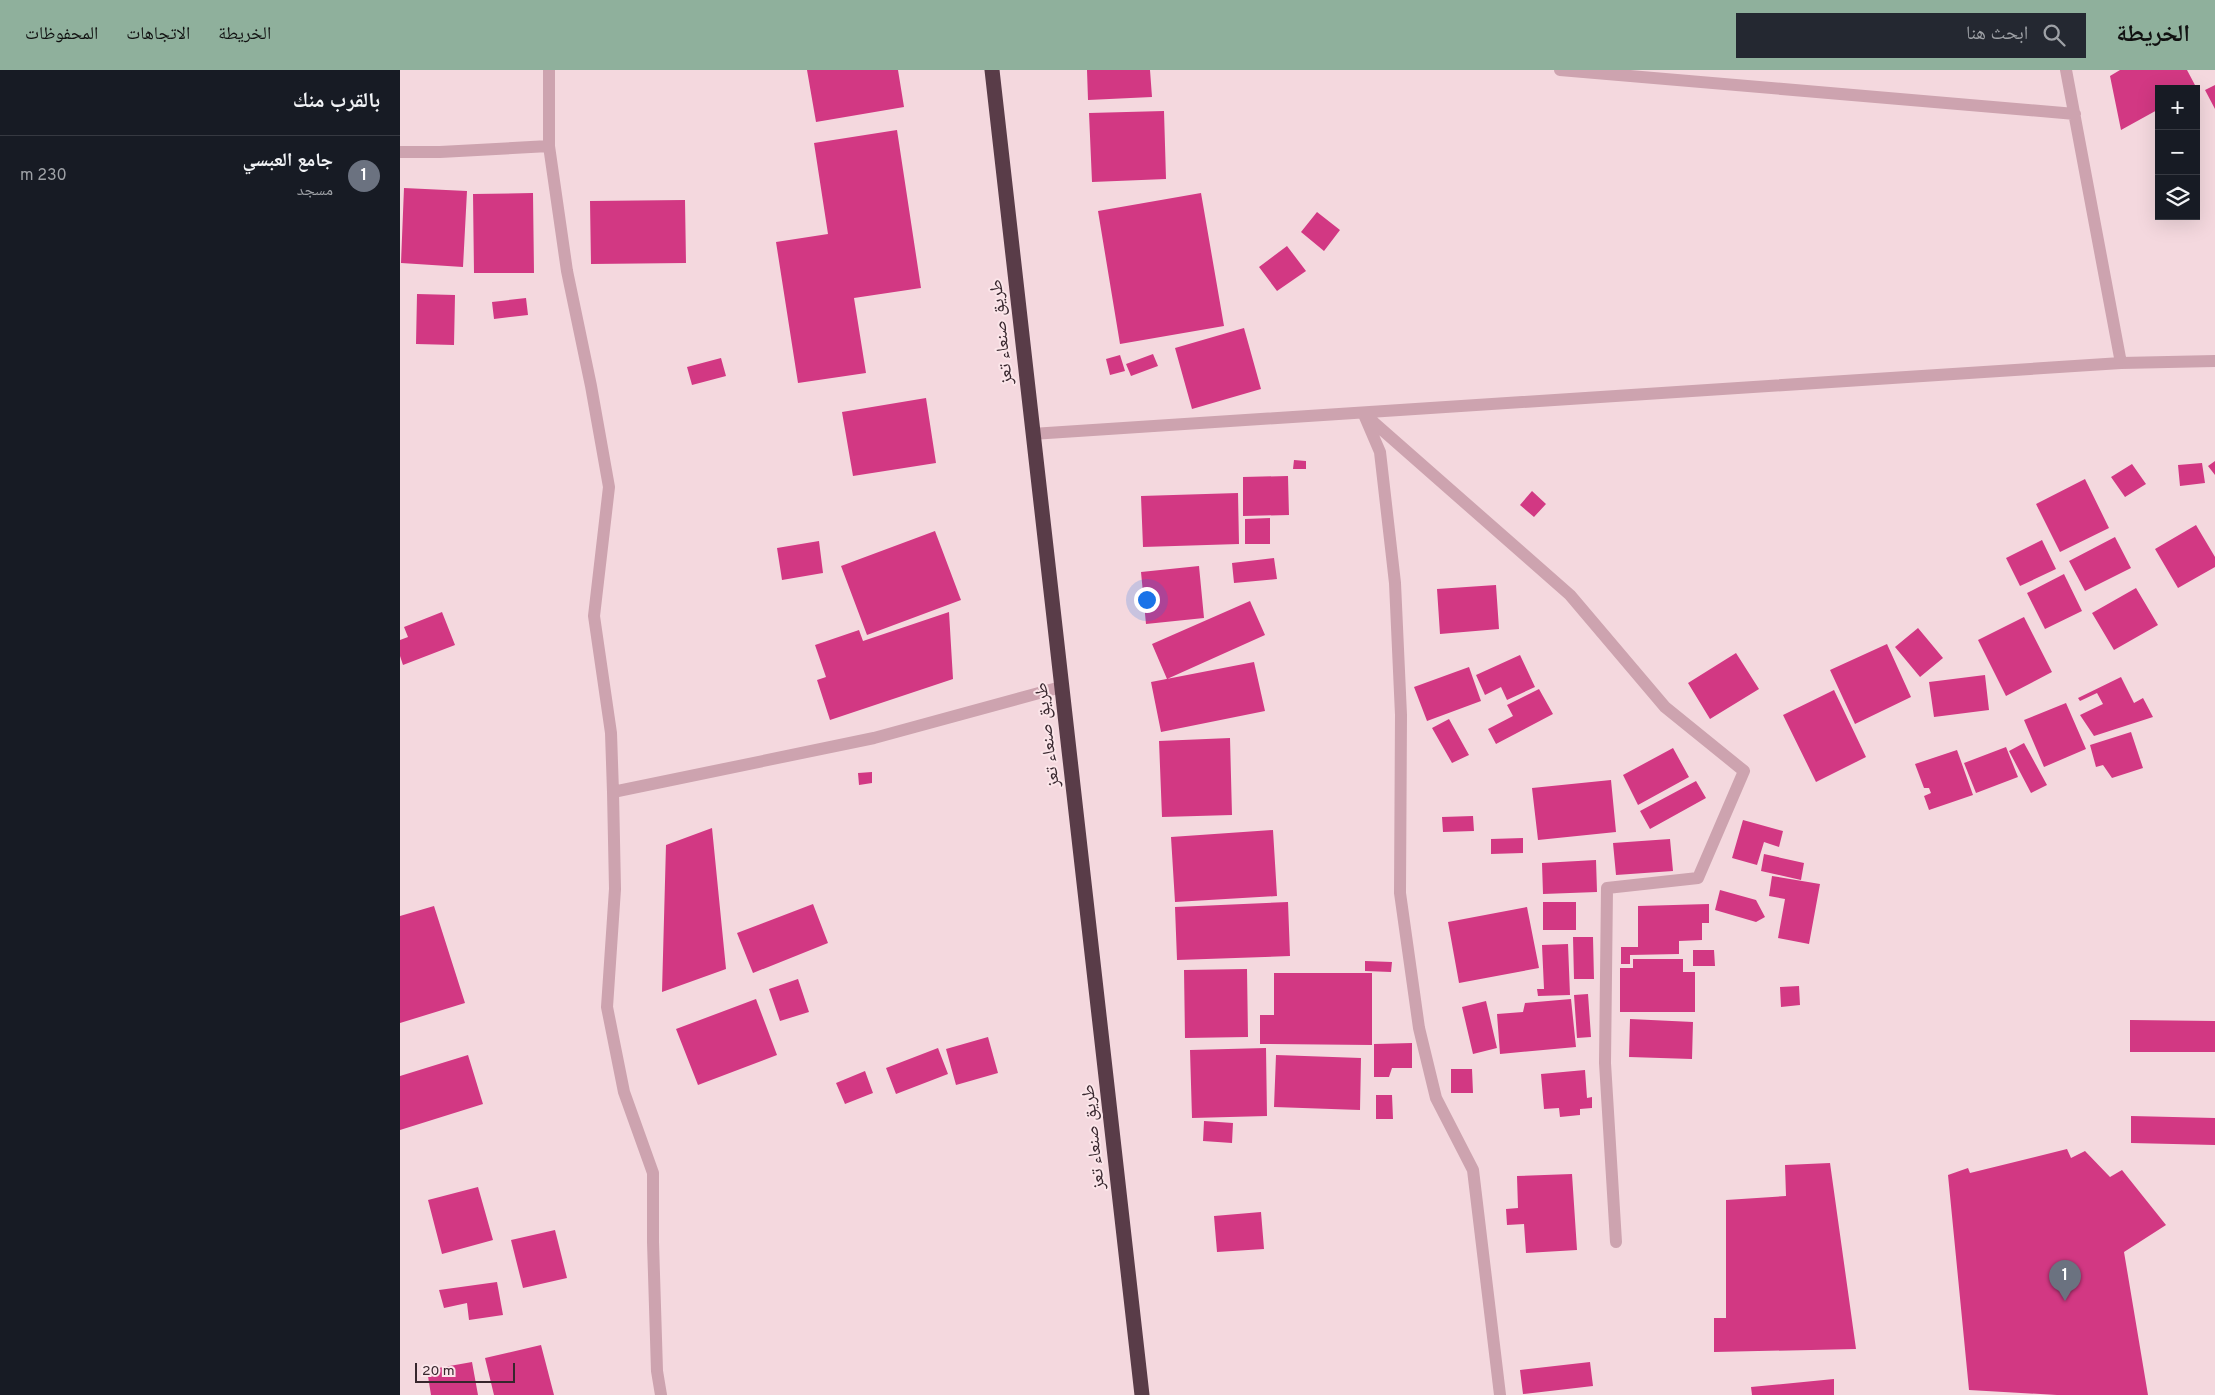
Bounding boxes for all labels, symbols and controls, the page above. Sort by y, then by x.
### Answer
search box [1736,13,2086,58]
text: الخريطة [2116,20,2190,50]
icon: search [2040,21,2068,49]
text: ابحث هنا [1966,22,2028,46]
text: المحفوظات [25,23,98,46]
text: الاتجاهات [126,23,190,46]
text: الخريطة [218,23,271,46]
map controls [2155,85,2200,220]
button: + [2155,85,2200,130]
text: بالقرب منك [293,88,380,115]
button: − [2155,130,2200,175]
text: جامع العبسي [242,149,333,173]
text: 230 m [20,166,67,186]
text: 1 [361,166,367,186]
button: layers [2155,175,2200,220]
text: مسجد [297,181,333,201]
street label: طريق صنعاء تعز [985,278,1019,387]
your location [1134,587,1160,613]
street label: طريق صنعاء تعز [1030,681,1066,790]
street label: طريق صنعاء تعز [1077,1083,1111,1192]
pin: 1 [2049,1260,2081,1301]
scale bar [415,1360,515,1383]
text: 20 m [422,1363,455,1380]

